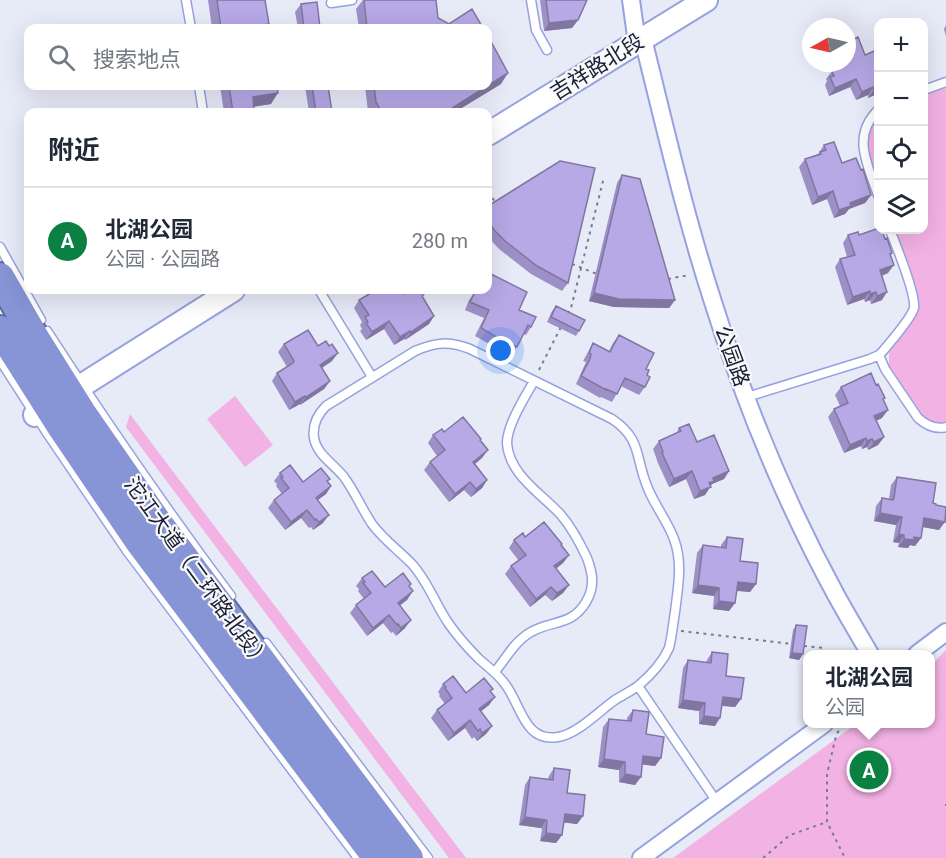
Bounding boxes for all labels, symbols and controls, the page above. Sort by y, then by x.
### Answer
north arrow [802,18,856,72]
map controls [874,18,928,234]
button: + [874,18,928,72]
search box [24,24,492,90]
street label: 吉祥路北段 [546,29,648,105]
icon: search [45,41,78,74]
text: 搜索地点 [93,47,181,72]
button: − [874,72,928,126]
button: locate [874,126,928,180]
text: 附近 [48,135,100,165]
button: layers [874,180,928,234]
text: 北湖公园 [105,217,193,242]
text: A [61,229,74,253]
text: 280 m [412,229,468,253]
text: 公园 · 公园路 [105,247,220,271]
street label: 公园路 [710,322,754,390]
your location [486,336,515,365]
street label: 沱江大道（二环路北段） [119,473,275,673]
popup [803,650,935,728]
text: 北湖公园 [825,665,913,690]
text: 公园 [825,695,865,719]
pin: A [850,748,888,792]

